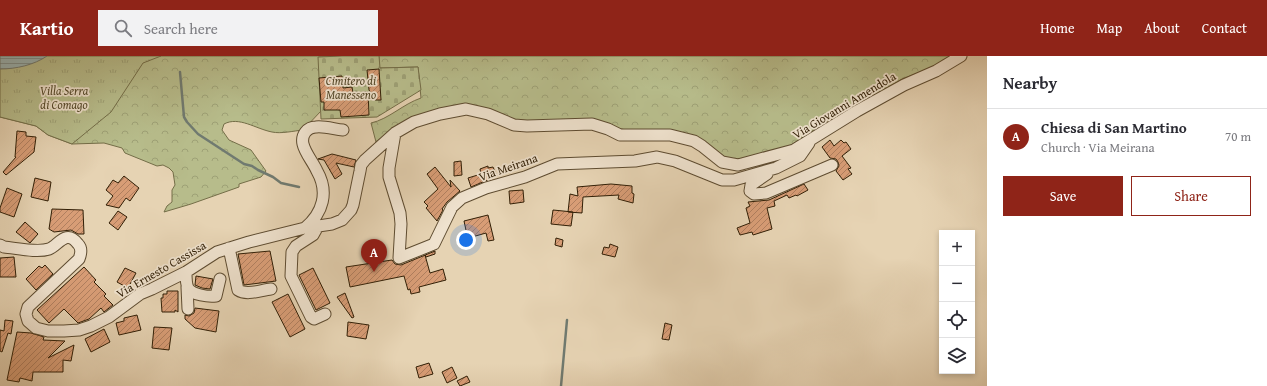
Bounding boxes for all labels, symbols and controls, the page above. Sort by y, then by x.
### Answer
search box [98,10,378,46]
text: Kartio [20,14,74,42]
icon: search [112,17,134,39]
text: Search here [144,18,218,39]
text: Home [1040,18,1075,38]
text: Map [1097,18,1122,38]
text: About [1144,18,1180,38]
text: Contact [1202,18,1247,38]
street label: Via Giovanni Amendola [789,67,899,143]
text: Nearby [1003,70,1057,95]
park label: Cimitero di Manesseno [326,72,376,103]
park label: Villa Serra di Comago [40,82,89,113]
text: Chiesa di San Martino [1041,117,1187,138]
text: A [1012,127,1020,146]
text: 70 m [1225,127,1251,146]
text: Church · Via Meirana [1041,138,1155,157]
street label: Via Meirana [476,149,540,185]
button: Save [1003,176,1123,216]
button: Share [1131,176,1251,216]
your location [456,230,476,250]
map controls [939,230,975,374]
button: + [939,230,975,266]
street label: Via Ernesto Cassissa [113,236,209,302]
pin: A [361,239,387,272]
button: − [939,266,975,302]
button: locate [939,302,975,338]
button: layers [939,338,975,374]

